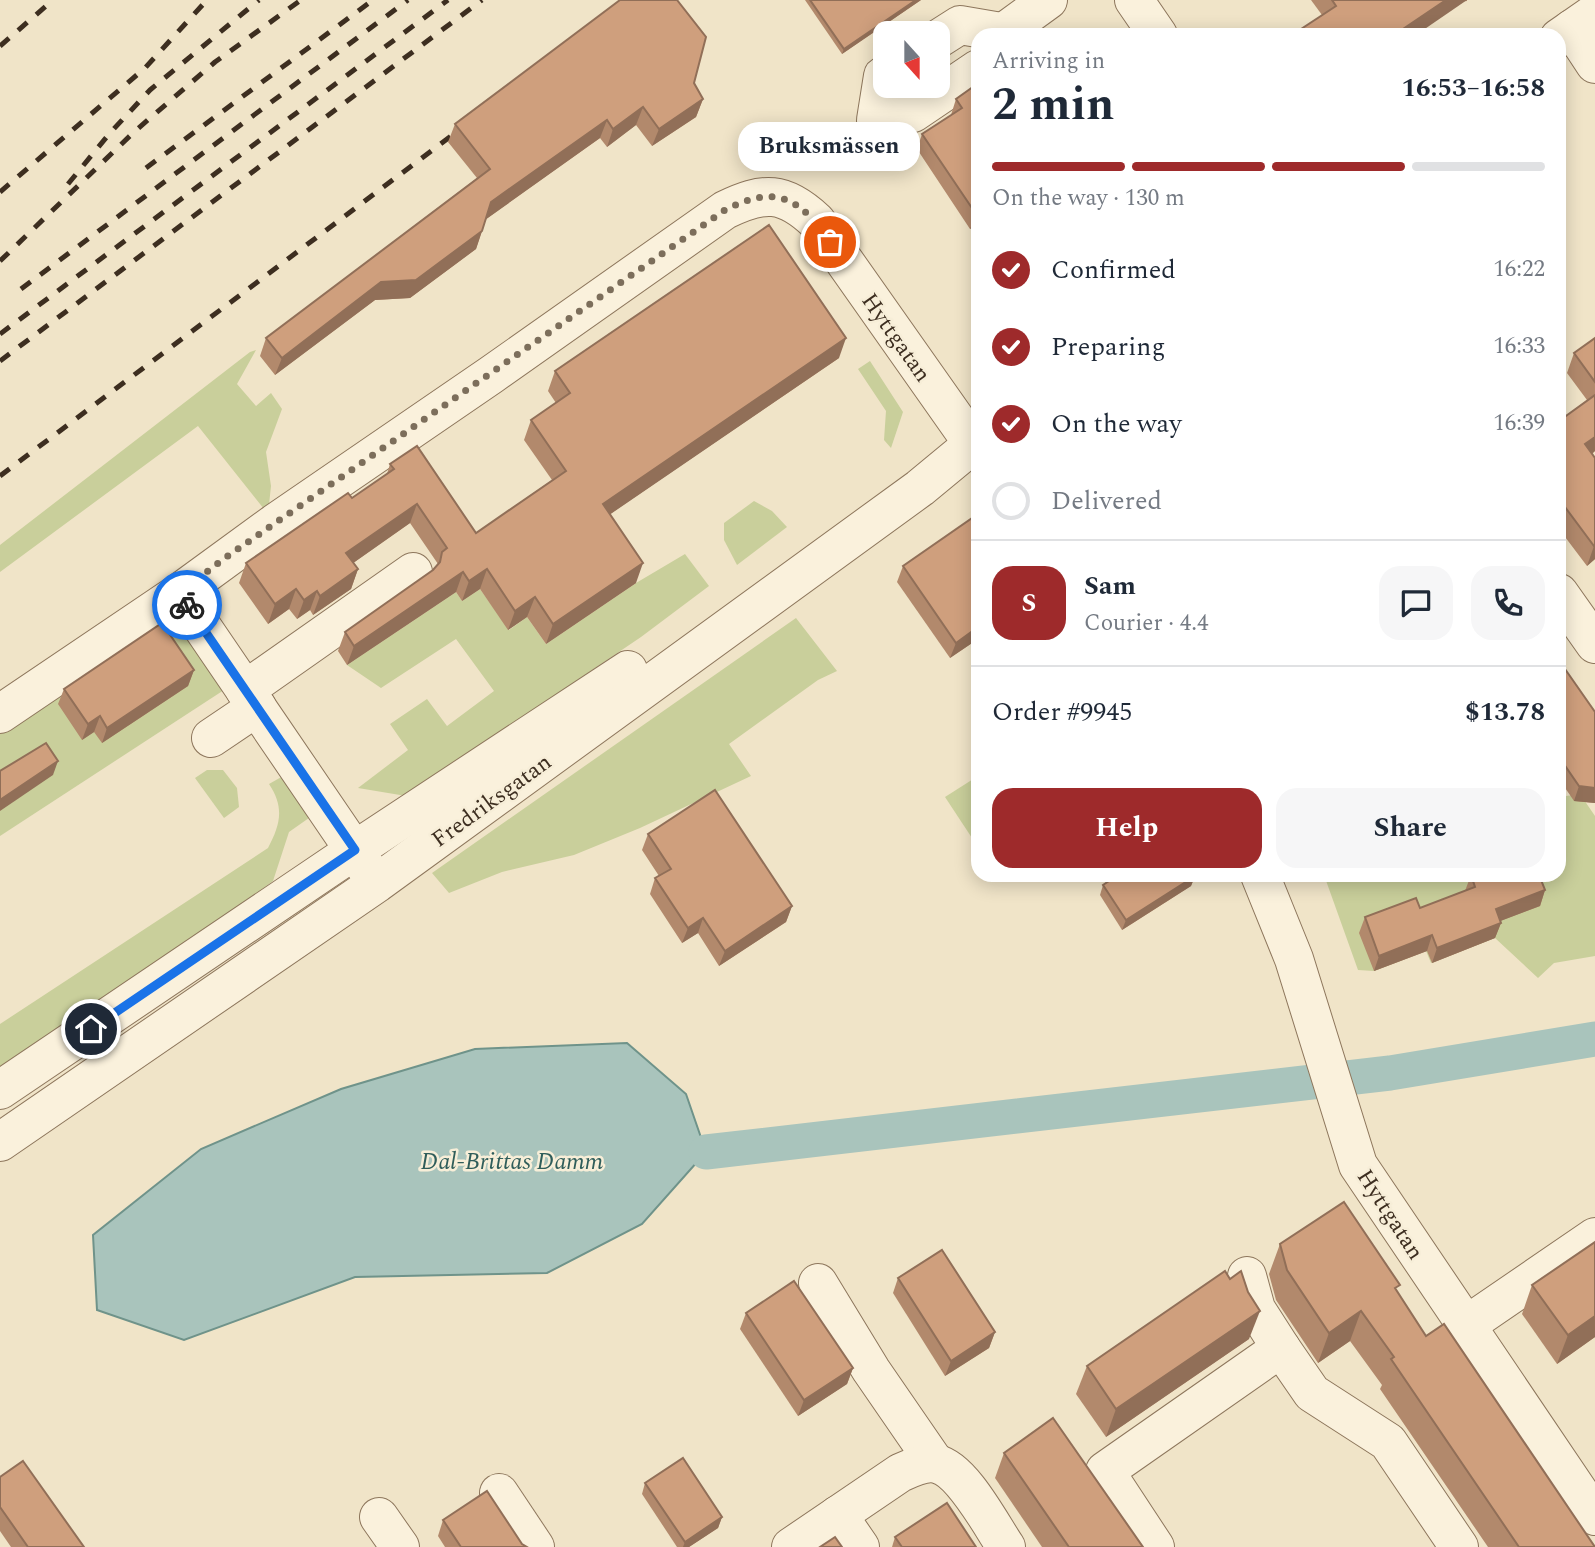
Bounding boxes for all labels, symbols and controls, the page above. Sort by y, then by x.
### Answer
north arrow [873,21,950,98]
map controls [873,21,950,98]
text: Arriving in [992,44,1105,79]
text: 16:53–16:58 [1401,68,1545,108]
text: 2 min [992,70,1114,140]
callout: Bruksmässen [739,123,921,172]
text: Bruksmässen [758,129,900,164]
text: On the way · 130 m [992,181,1185,216]
pin [800,212,860,272]
icon: bag [811,223,849,261]
text: Confirmed [1051,250,1176,290]
icon: check [992,251,1030,289]
text: 16:22 [1493,252,1545,287]
street label: Hyttgatan [852,286,939,390]
text: Preparing [1051,327,1165,367]
icon: check [992,328,1030,366]
text: 16:33 [1493,329,1545,364]
text: On the way [1051,404,1182,444]
icon: check [992,405,1030,443]
text: 16:39 [1493,406,1545,441]
text: Delivered [1051,481,1162,521]
text: Sam [1084,566,1136,606]
button: chat [1379,566,1453,640]
button: phone [1471,566,1545,640]
courier [152,570,222,640]
text: S [1022,583,1036,623]
icon: bike [168,586,206,624]
text: Courier · 4.4 [1084,606,1209,641]
text: Order #9945 [992,692,1132,732]
text: $13.78 [1465,692,1545,732]
street label: Fredriksgatan [424,746,559,857]
button: Help [992,788,1262,868]
button: Share [1276,788,1545,868]
pin [61,999,121,1059]
icon: home [72,1010,110,1048]
water label: Dal-Brittas Damm [421,1144,604,1180]
street label: Hyttgatan [1347,1162,1432,1267]

